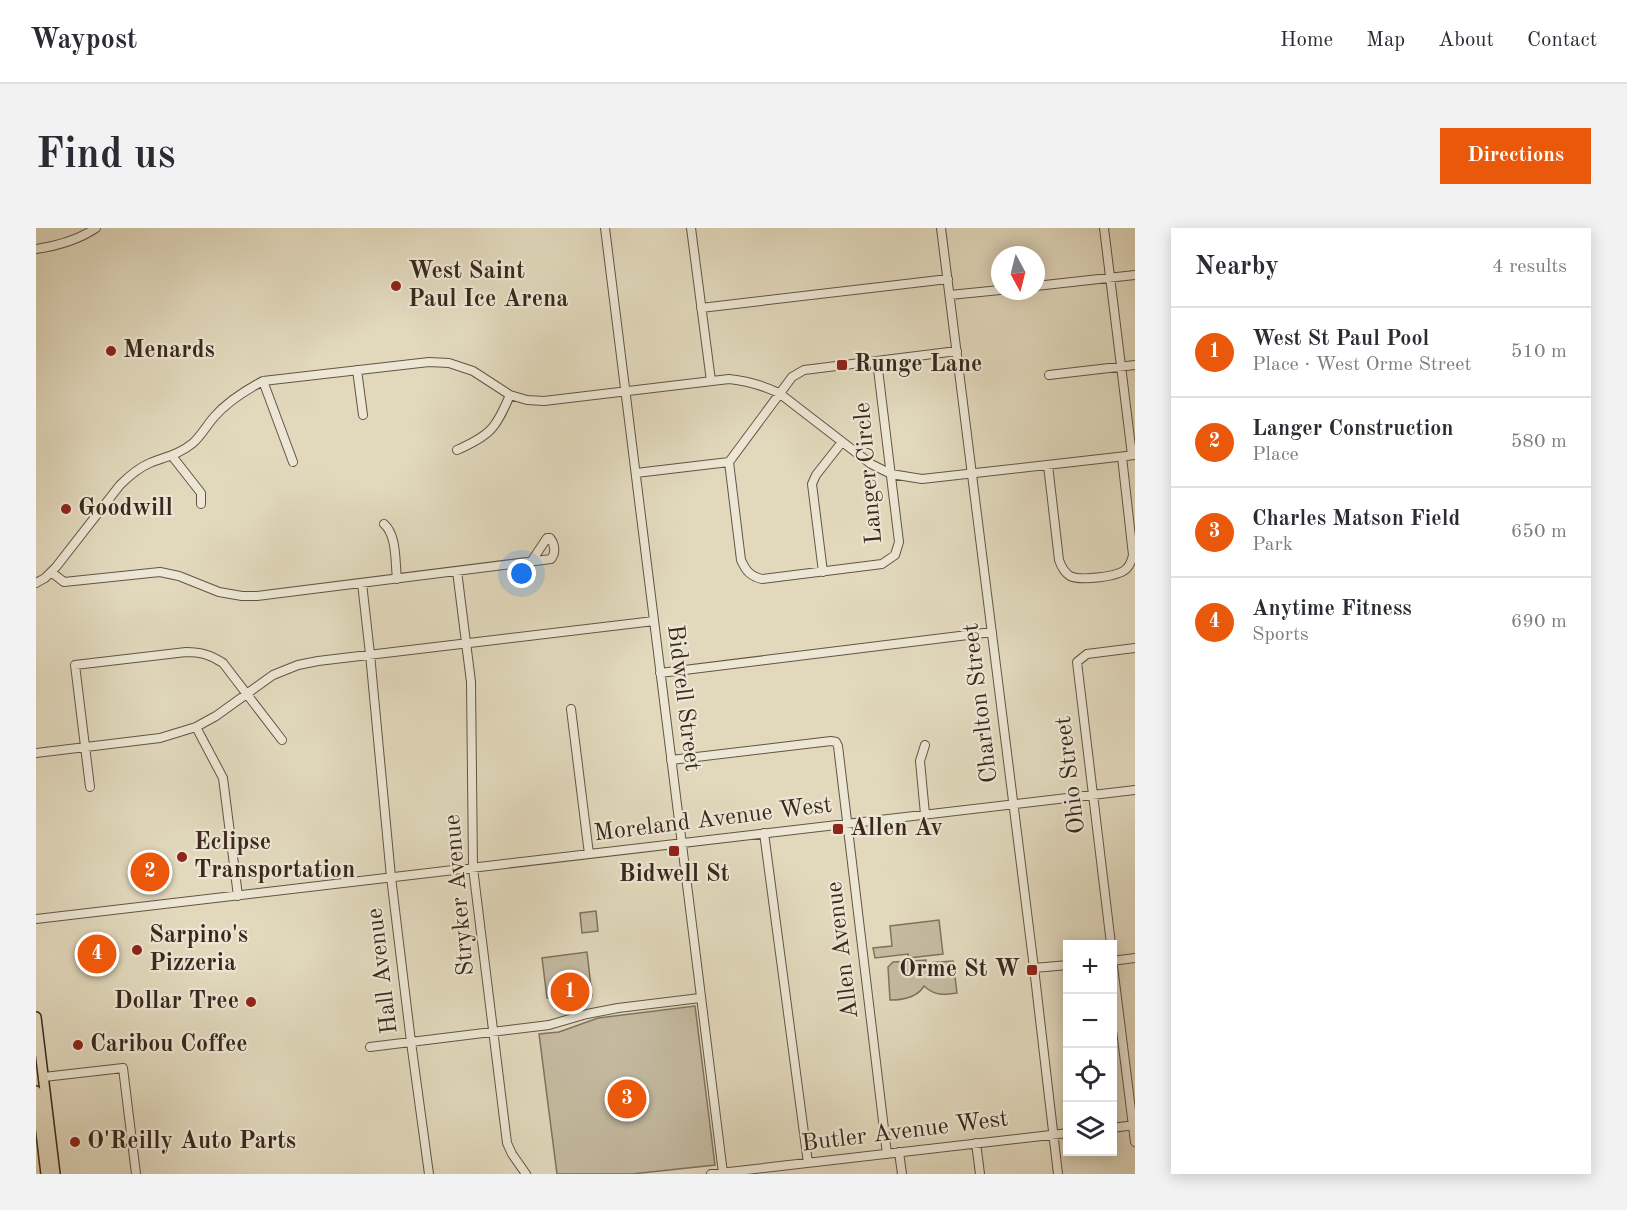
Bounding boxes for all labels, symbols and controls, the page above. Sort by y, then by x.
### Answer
text: Waypost [30,27,137,55]
text: Home [1280,30,1333,51]
text: Map [1366,30,1405,51]
text: About [1438,30,1494,51]
text: Contact [1527,30,1597,51]
button: Directions [1440,128,1591,184]
text: Find us [36,135,175,177]
north arrow [991,246,1045,300]
text: Nearby [1195,254,1279,280]
text: 4 results [1492,257,1567,277]
place label: West Saint Paul Ice Arena [408,260,569,312]
marker: West Saint Paul Ice Arena [389,279,403,293]
text: West St Paul Pool [1252,328,1429,350]
place label: Menards [123,339,215,363]
text: 1 [1209,342,1220,362]
text: 510 m [1511,342,1567,362]
marker: Menards [104,344,118,358]
place label: Runge Lane [854,353,982,377]
text: Place · West Orme Street [1252,355,1471,375]
marker: Runge Lane [835,358,849,372]
street label: Langer Circle [851,401,887,545]
text: Langer Construction [1252,418,1454,440]
text: 2 [1209,432,1220,452]
text: 580 m [1511,432,1567,452]
text: Place [1252,445,1299,465]
place label: Goodwill [78,497,173,521]
marker: Goodwill [59,502,73,516]
text: Charles Matson Field [1252,508,1460,530]
text: 3 [1209,522,1220,542]
text: 650 m [1511,522,1567,542]
text: Park [1252,535,1293,555]
your location [507,559,536,588]
text: Anytime Fitness [1252,598,1412,620]
text: 4 [1209,612,1220,632]
text: 690 m [1511,612,1567,632]
street label: Charlton Street [959,622,1003,784]
street label: Bidwell Street [662,623,704,773]
text: Sports [1252,625,1309,645]
street label: Ohio Street [1052,715,1090,835]
street label: Moreland Avenue West [593,793,833,847]
street label: Stryker Avenue [441,813,479,977]
place label: Allen Av [850,817,943,841]
marker: Allen Av [831,822,845,836]
place label: Eclipse Transportation [194,831,355,883]
marker: Bidwell St [667,844,681,858]
pin: 2 [130,850,170,894]
marker: Eclipse Transportation [175,850,189,864]
place label: Bidwell St [619,863,730,887]
street label: Allen Avenue [823,880,863,1020]
street label: Hall Avenue [363,907,403,1035]
place label: Sarpino's Pizzeria [149,924,248,976]
pin: 4 [78,932,116,976]
map controls [1063,940,1117,1156]
button: + [1063,940,1117,994]
marker: Sarpino's Pizzeria [130,943,144,957]
place label: Orme St W [899,958,1020,982]
marker: Orme St W [1025,963,1039,977]
pin: 1 [550,970,590,1014]
place label: Dollar Tree [114,990,239,1014]
button: − [1063,994,1117,1048]
marker: Dollar Tree [244,995,258,1009]
place label: Caribou Coffee [90,1033,248,1057]
marker: Caribou Coffee [71,1038,85,1052]
button: locate [1063,1048,1117,1102]
pin: 3 [608,1076,646,1122]
button: layers [1063,1102,1117,1156]
street label: Butler Avenue West [800,1107,1010,1157]
place label: O'Reilly Auto Parts [87,1130,296,1154]
marker: O'Reilly Auto Parts [68,1135,82,1149]

